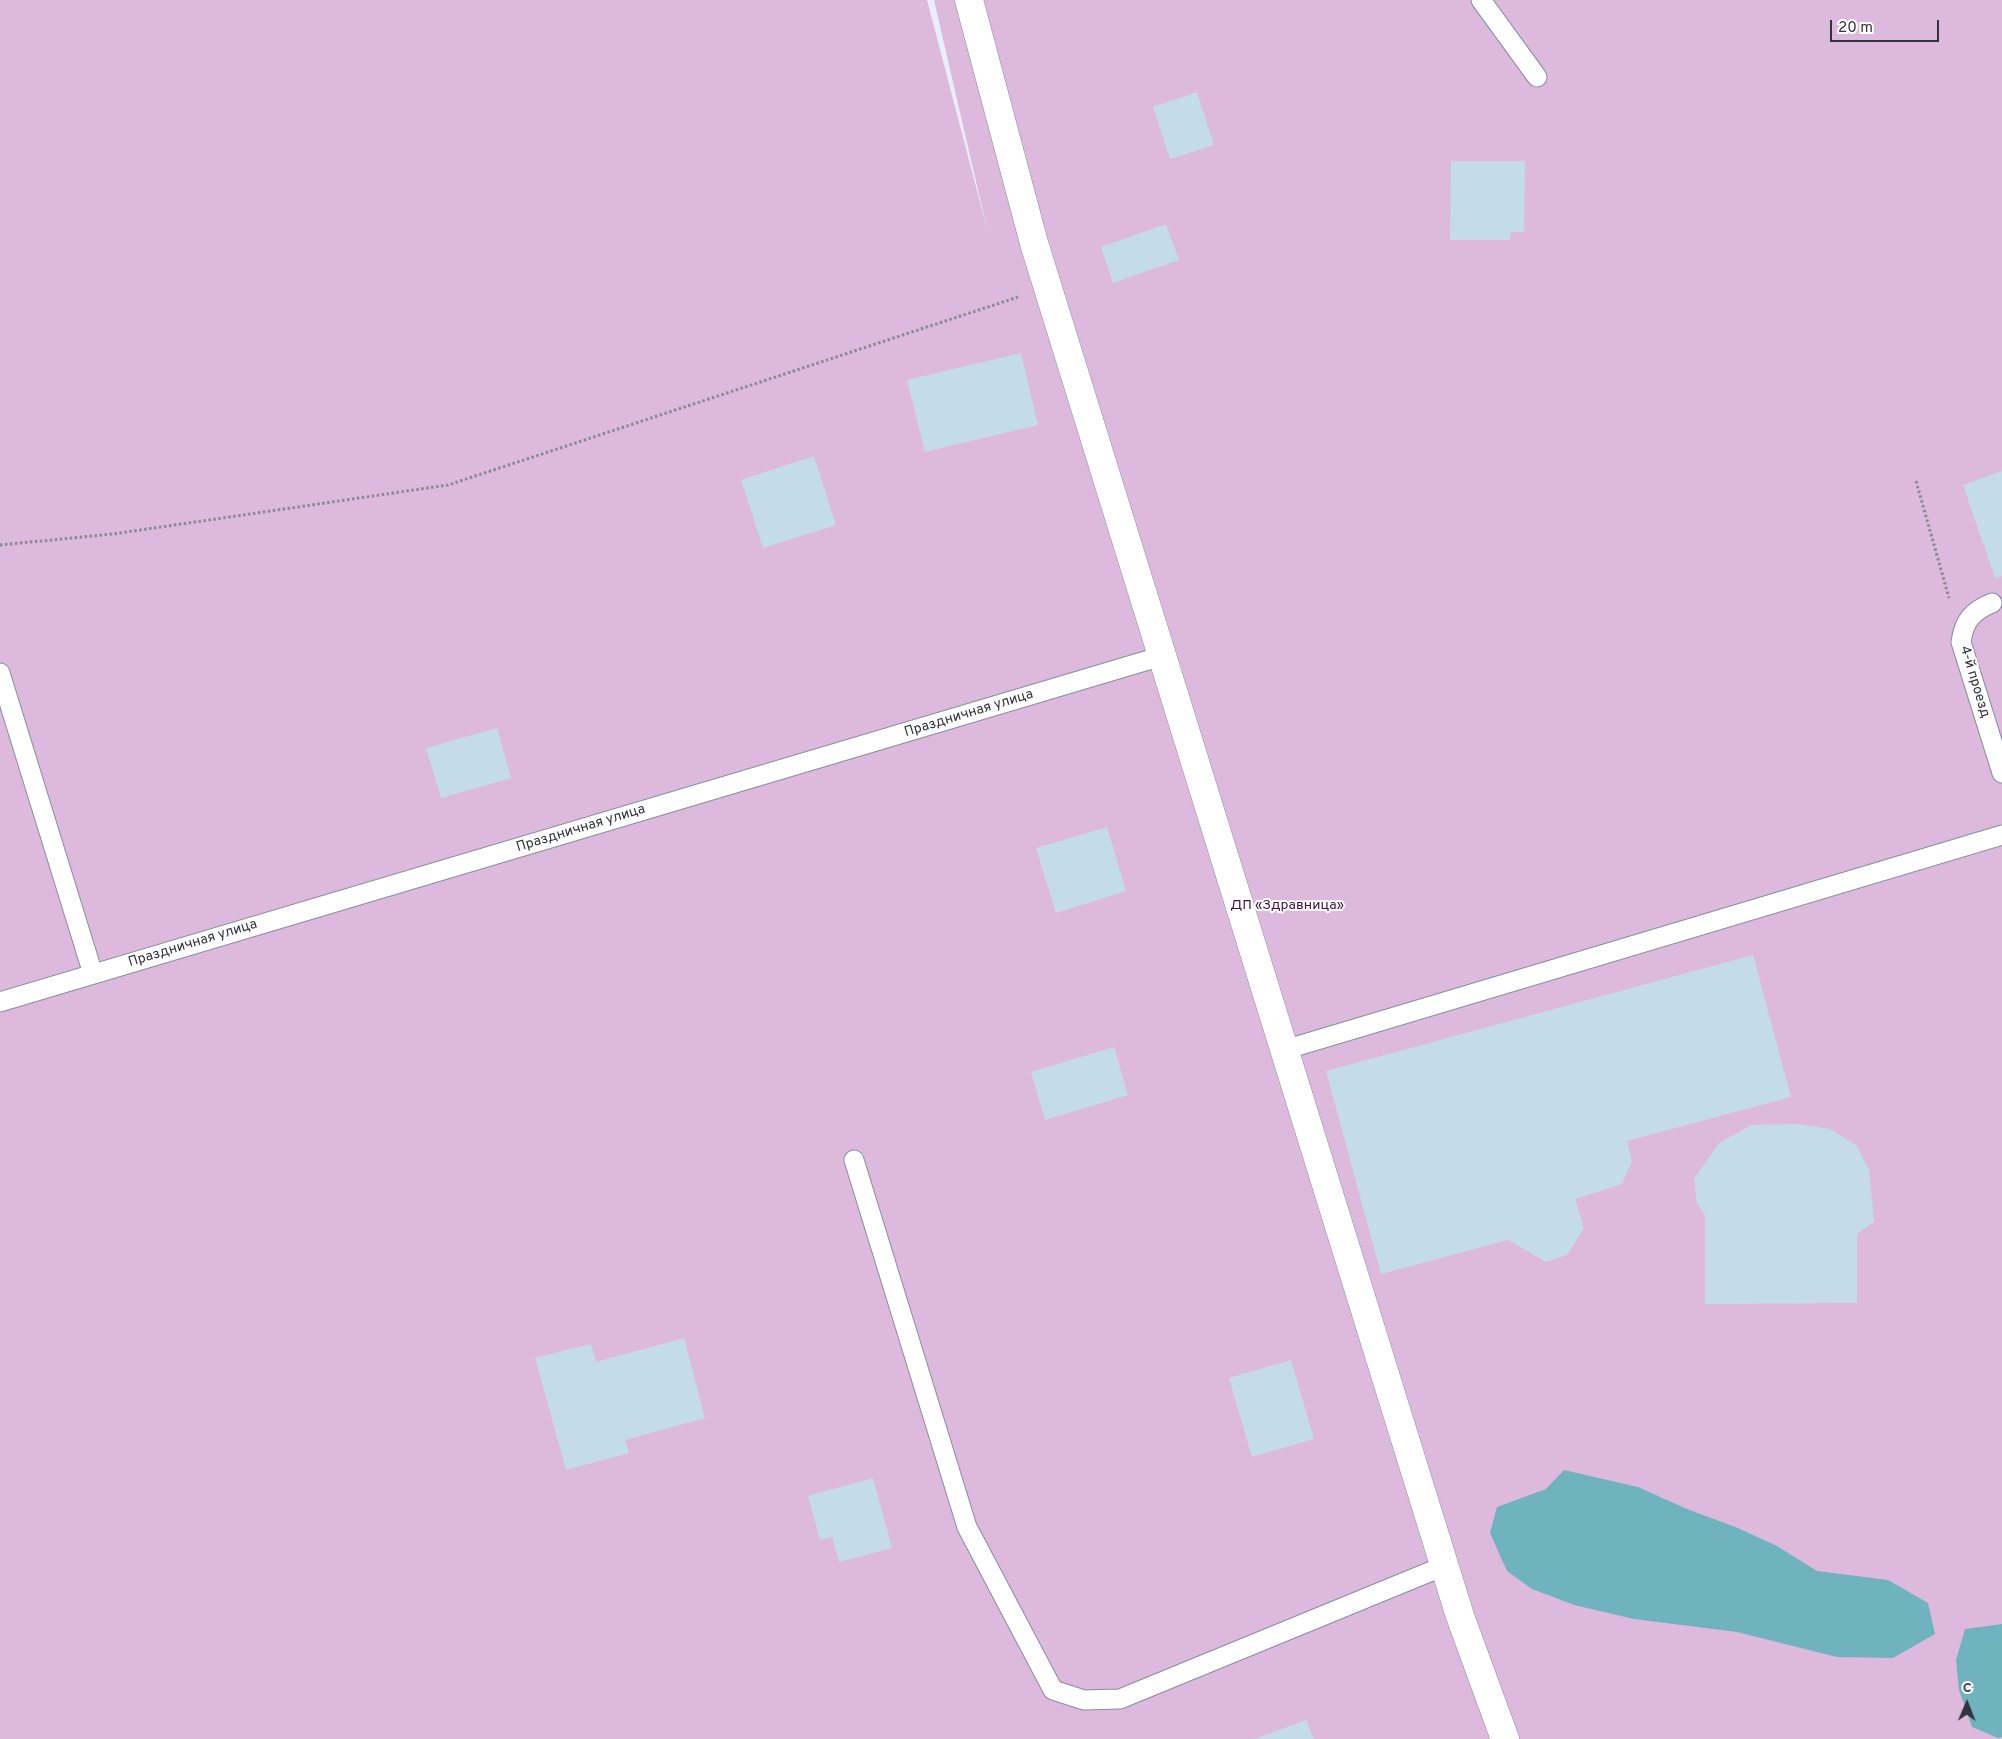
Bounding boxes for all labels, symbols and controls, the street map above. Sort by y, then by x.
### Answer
scale bar [1832,10,1941,42]
text: 20 m [1838,19,1873,38]
street label: 4-й проезд [1955,644,1993,720]
street label: Праздничная улица [903,686,1035,742]
street label: Праздничная улица [515,801,647,857]
park label: ДП «Здравница» [1230,898,1344,914]
street label: Праздничная улица [127,916,259,972]
north arrow [1942,1679,1992,1729]
text: С [1963,1680,1972,1697]

